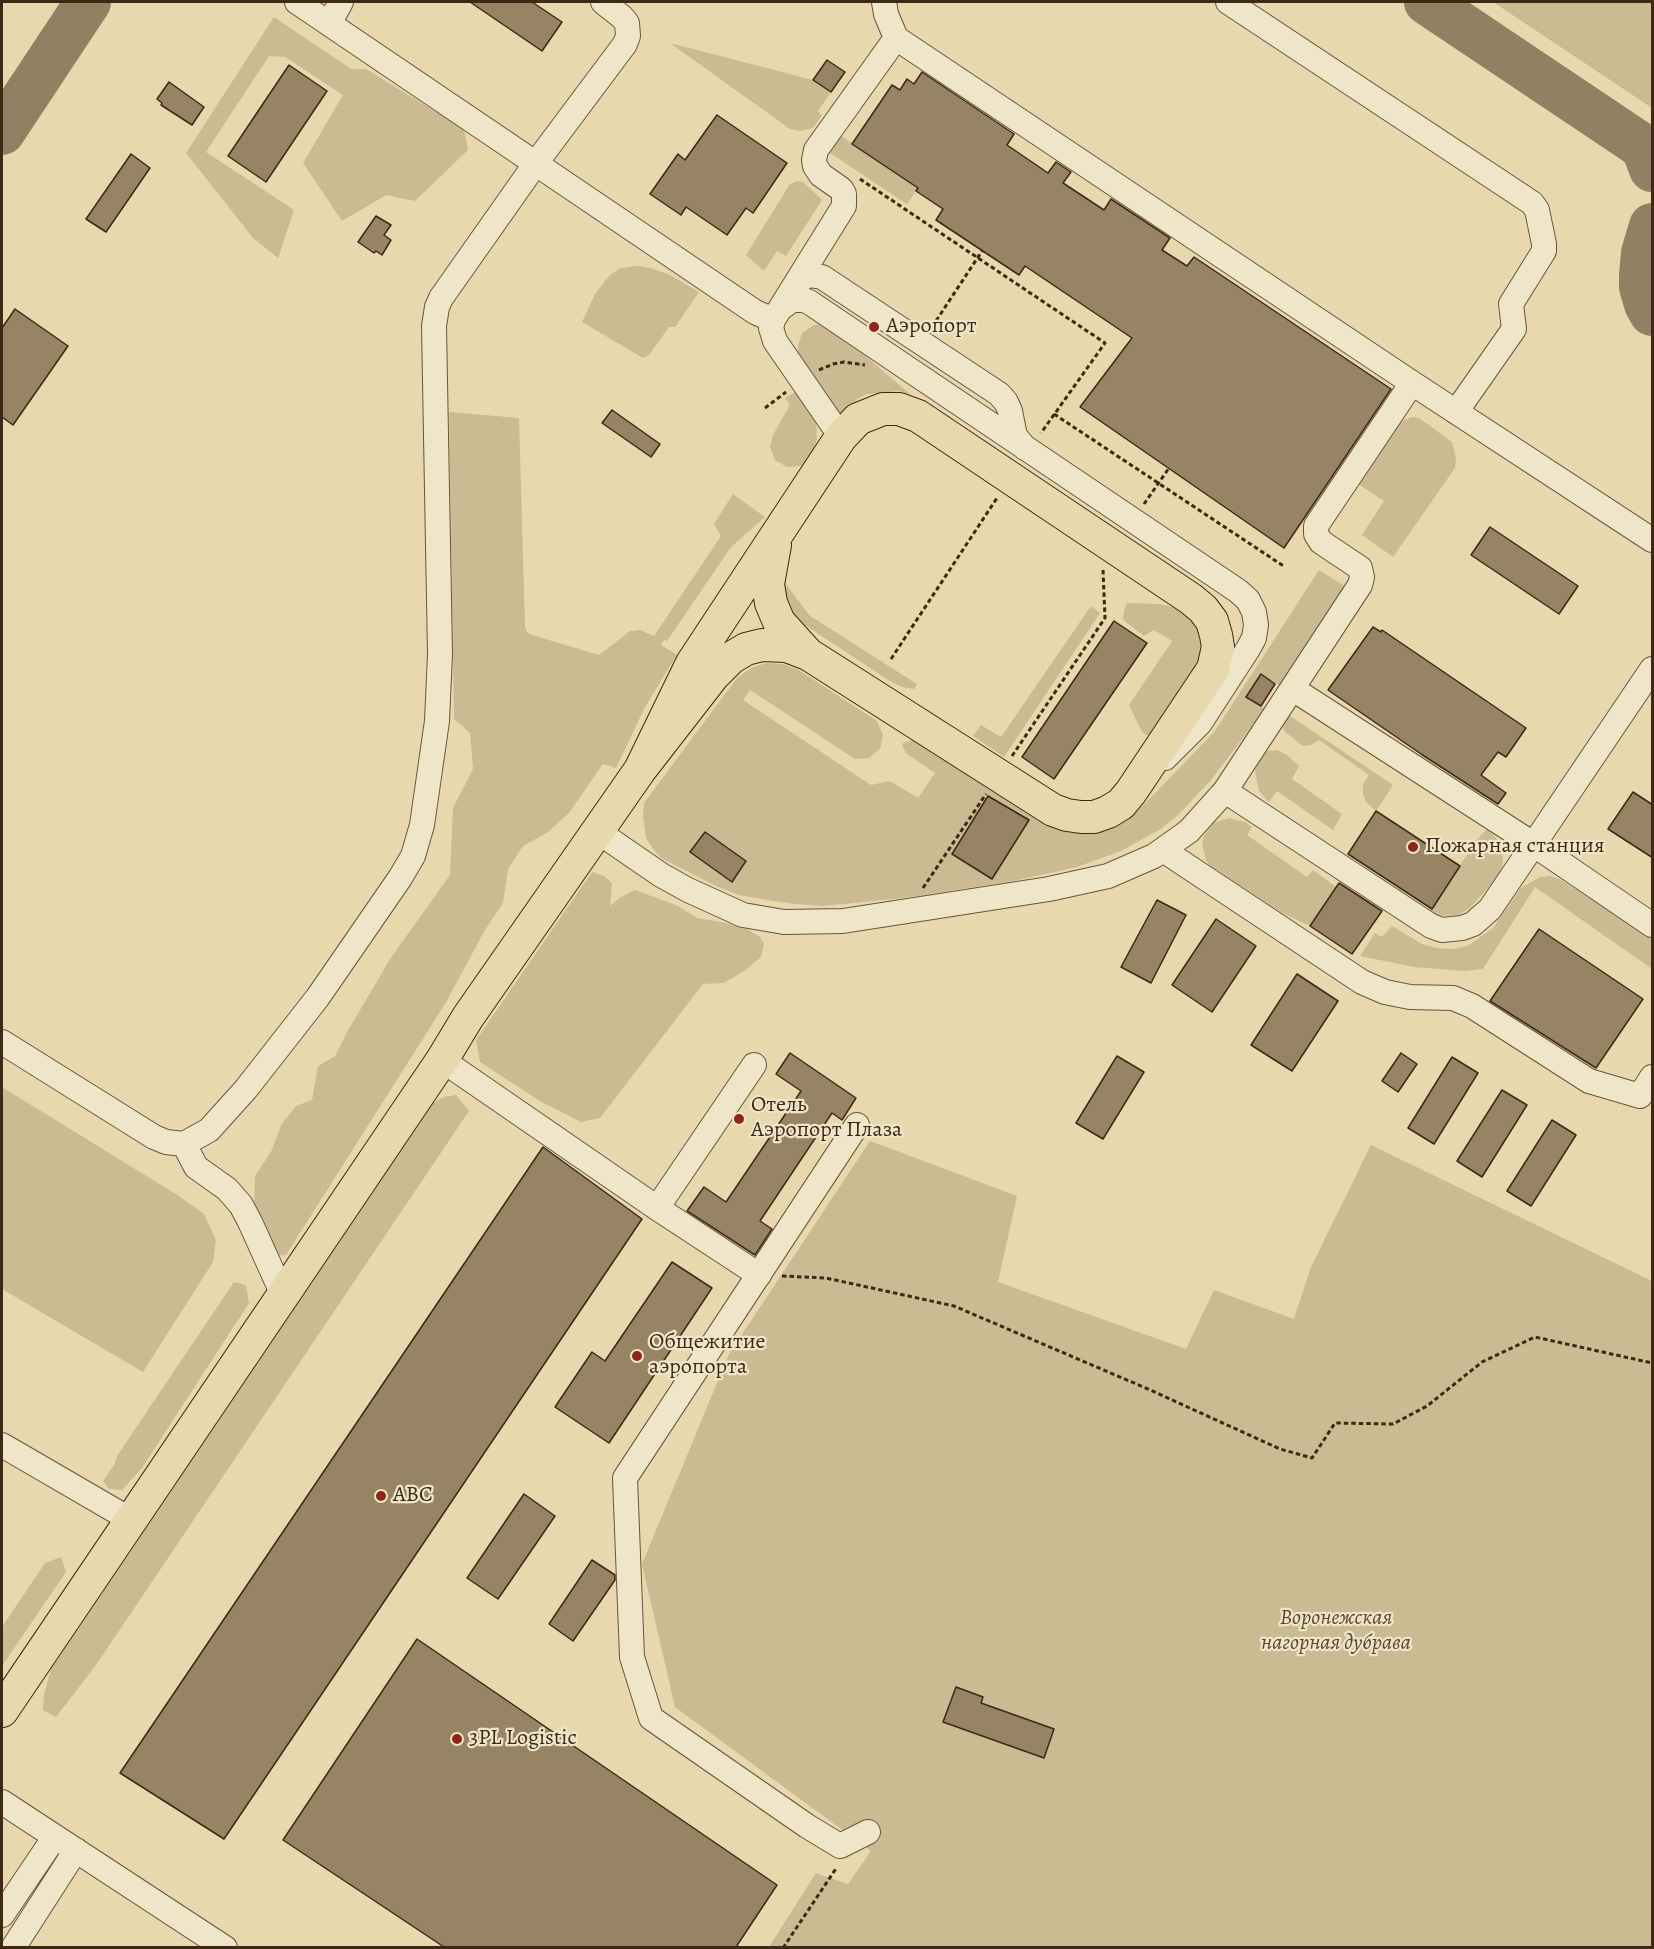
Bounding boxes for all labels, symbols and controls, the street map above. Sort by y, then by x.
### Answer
place label: Аэропорт [886,314,977,340]
marker: Аэропорт [867,320,881,334]
place label: Пожарная станция [1425,834,1605,860]
marker: Пожарная станция [1406,840,1420,854]
place label: Отель Аэропорт Плаза [751,1093,902,1144]
marker: Отель Аэропорт Плаза [732,1112,746,1126]
place label: Общежитие аэропорта [649,1330,766,1382]
marker: Общежитие аэропорта [630,1349,644,1363]
place label: ABC [393,1483,433,1509]
marker: ABC [374,1489,388,1503]
park label: Воронежская нагорная дубрава [1261,1606,1411,1658]
place label: 3PL Logistic [469,1726,577,1752]
marker: 3PL Logistic [450,1732,464,1746]

